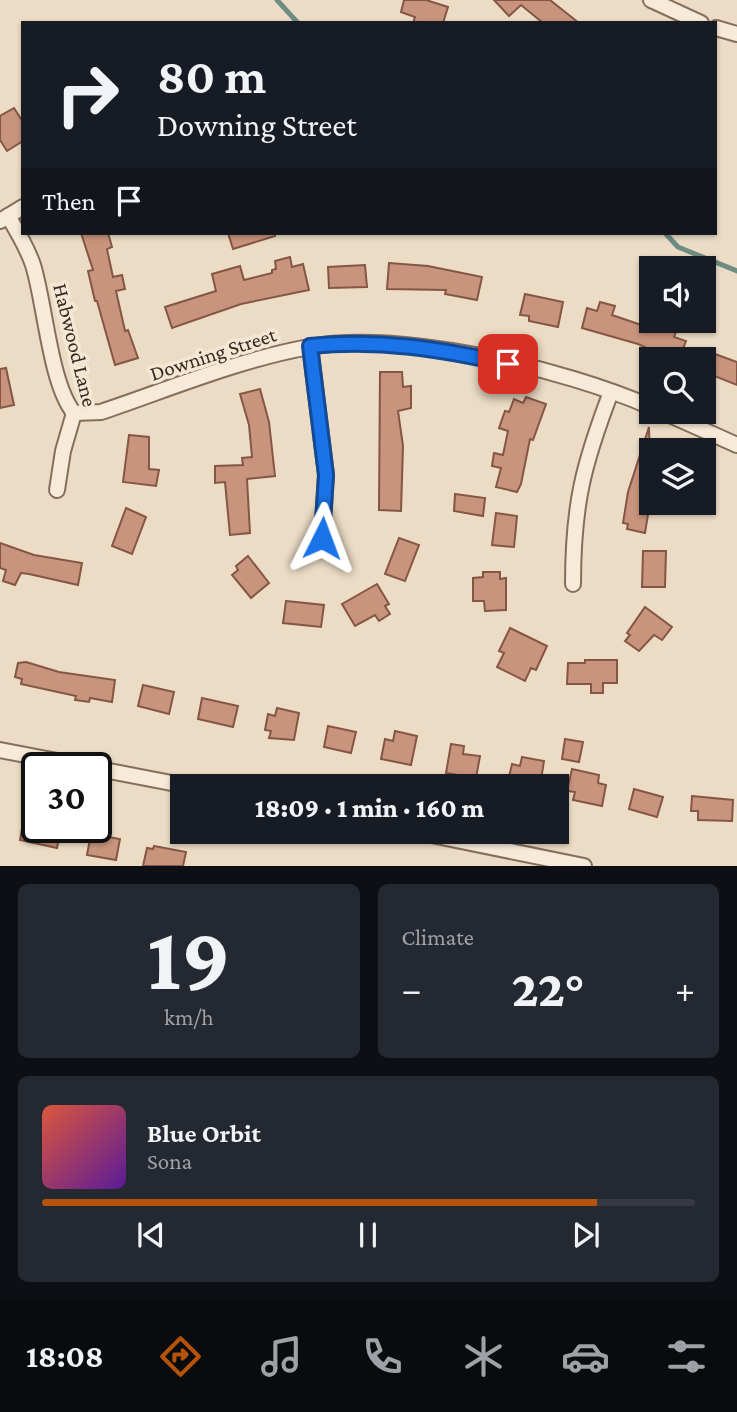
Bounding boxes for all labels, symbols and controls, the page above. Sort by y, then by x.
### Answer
icon: right [42,49,133,140]
text: 80 m [157,49,266,104]
text: Downing Street [157,107,357,143]
icon: arrive [110,182,148,220]
text: Then [42,187,96,216]
map controls [639,256,716,515]
button: sound [639,256,716,333]
street label: Habwood Lane [48,281,102,409]
street label: Downing Street [147,322,280,386]
pin [478,334,538,394]
icon: arrive [489,345,527,383]
button: search [639,347,716,424]
button: layers [639,438,716,515]
position arrow [285,501,359,575]
speed limit sign: 30 [21,752,112,843]
text: 18:09 · 1 min · 160 m [255,794,484,823]
text: 19 [147,907,231,1009]
text: Climate [402,924,474,950]
text: 22° [511,959,585,1017]
text: − [402,968,422,1010]
text: + [675,968,695,1010]
text: km/h [164,1004,214,1030]
text: Blue Orbit [147,1119,261,1148]
text: Sona [147,1148,192,1174]
icon: previous [132,1216,170,1254]
icon: pause [349,1216,387,1254]
icon: next [567,1216,605,1254]
icon: directions [156,1332,205,1381]
icon: music [257,1332,306,1381]
icon: phone [358,1332,407,1381]
icon: climate [459,1332,508,1381]
icon: car [561,1332,610,1381]
icon: filters [662,1332,711,1381]
text: 18:08 [26,1338,104,1374]

